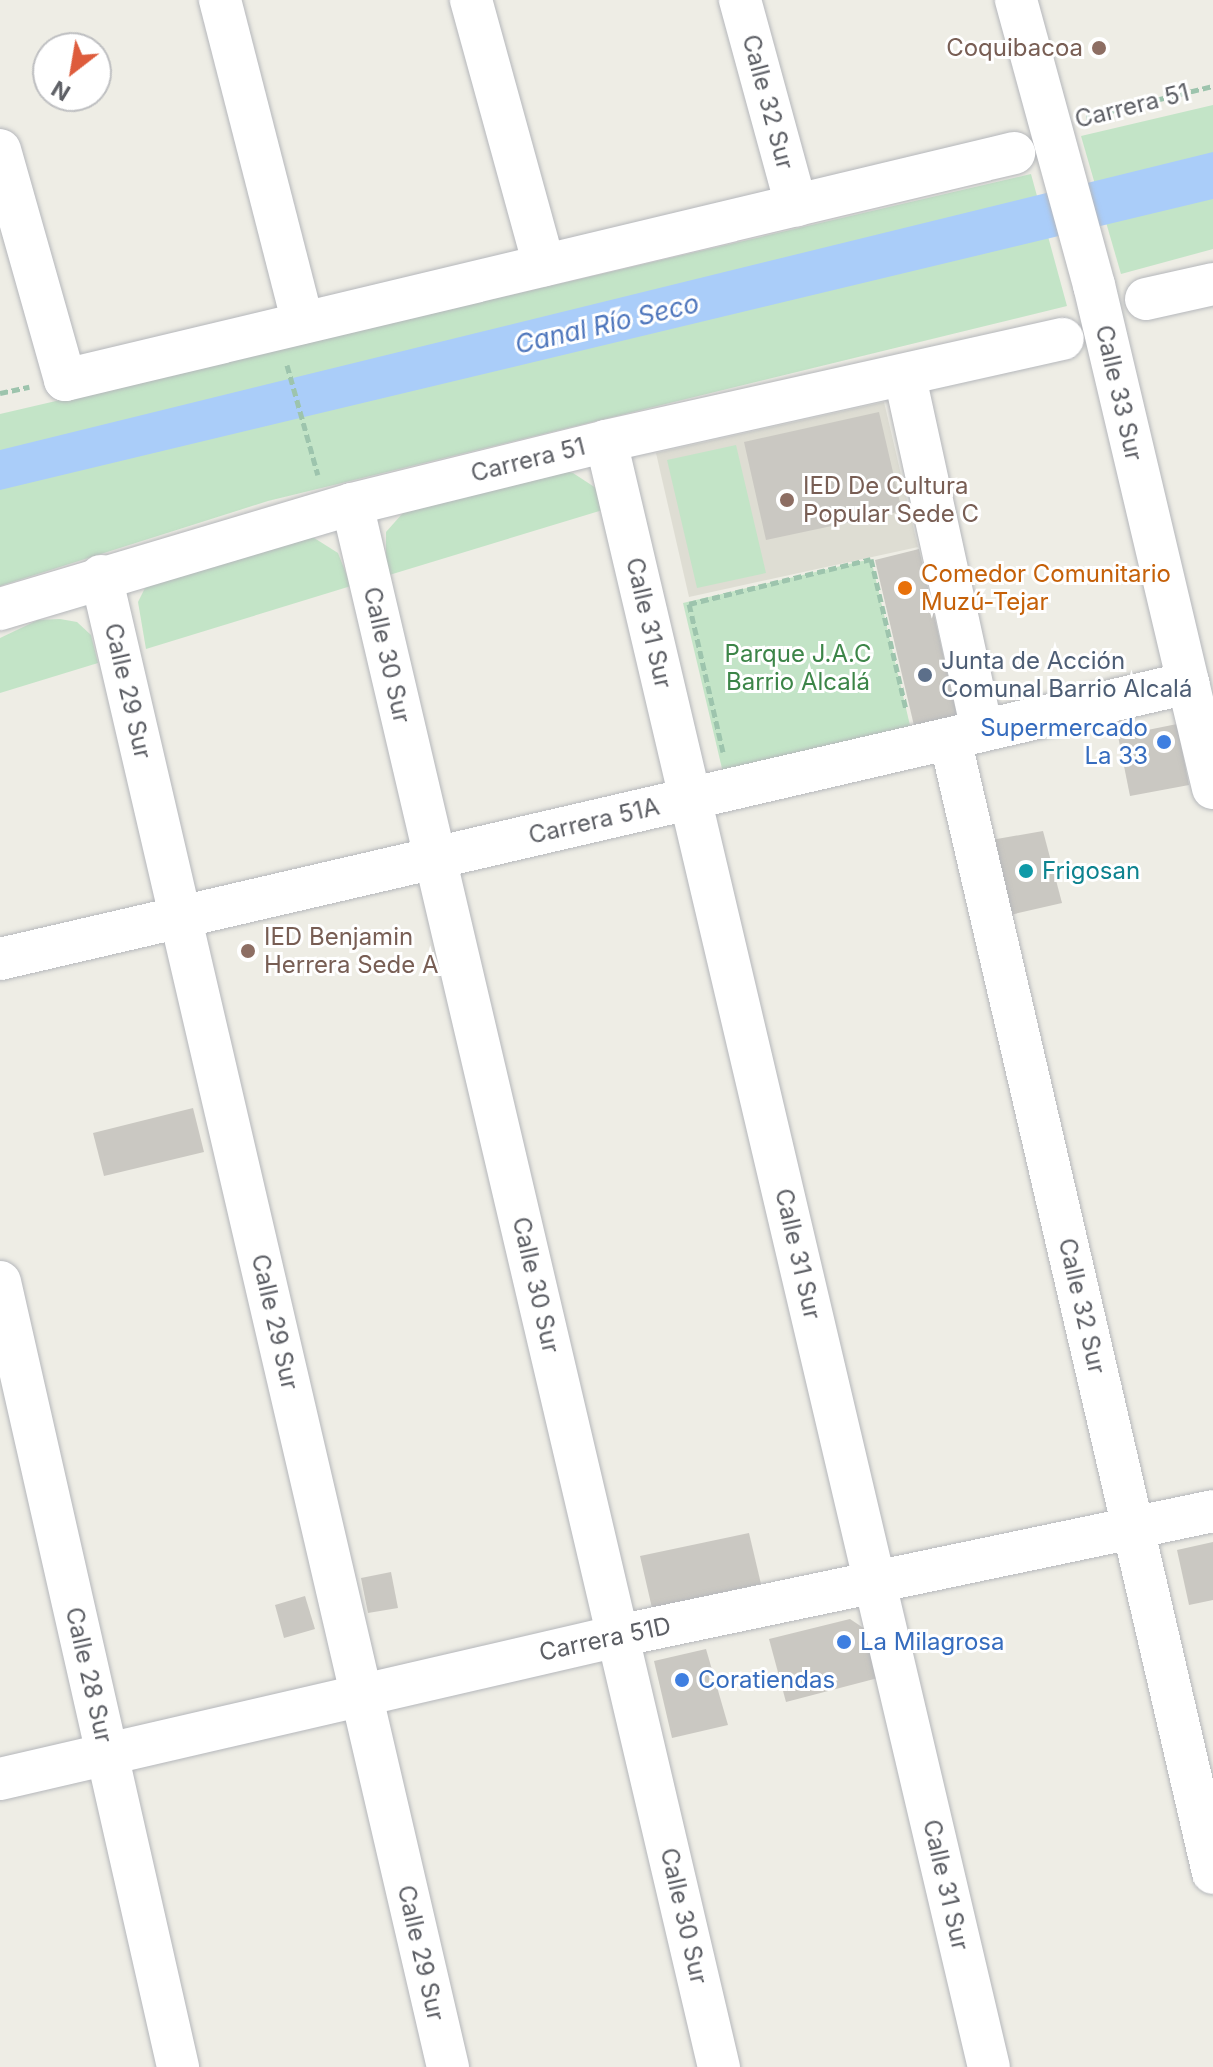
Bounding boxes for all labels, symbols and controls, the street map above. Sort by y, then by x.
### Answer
north arrow [32,32,112,112]
street label: Calle 32 Sur [736,32,800,172]
place label: Coquibacoa [946,34,1083,62]
marker: Coquibacoa [1090,39,1108,57]
text: N [47,75,75,106]
street label: Carrera 51 [1072,78,1192,134]
water label: Canal Río Seco [512,288,702,360]
street label: Calle 33 Sur [1089,322,1149,464]
street label: Carrera 51 [468,432,588,488]
place label: IED De Cultura Popular Sede C [803,472,979,528]
marker: IED De Cultura Popular Sede C [778,491,796,509]
street label: Calle 31 Sur [620,555,678,691]
place label: Comedor Comunitario Muzú-Tejar [921,560,1171,616]
marker: Comedor Comunitario Muzú-Tejar [896,579,914,597]
street label: Calle 30 Sur [357,584,417,726]
street label: Calle 29 Sur [98,620,158,762]
park label: Parque J.A.C Barrio Alcalá [725,640,871,696]
place label: Junta de Acción Comunal Barrio Alcalá [941,647,1192,703]
marker: Junta de Acción Comunal Barrio Alcalá [916,666,934,684]
place label: Supermercado La 33 [980,714,1148,770]
marker: Supermercado La 33 [1155,733,1173,751]
street label: Carrera 51A [526,792,662,850]
place label: Frigosan [1042,857,1140,885]
marker: Frigosan [1017,862,1035,880]
place label: IED Benjamin Herrera Sede A [264,923,439,979]
marker: IED Benjamin Herrera Sede A [239,942,257,960]
street label: Calle 31 Sur [769,1186,827,1322]
street label: Calle 30 Sur [506,1214,566,1356]
street label: Calle 32 Sur [1052,1235,1112,1377]
street label: Calle 29 Sur [245,1251,305,1393]
street label: Calle 28 Sur [59,1604,119,1746]
street label: Carrera 51D [536,1611,674,1667]
place label: La Milagrosa [860,1628,1004,1656]
marker: La Milagrosa [835,1633,853,1651]
place label: Coratiendas [698,1666,835,1694]
marker: Coratiendas [673,1671,691,1689]
street label: Calle 31 Sur [917,1817,975,1953]
street label: Calle 30 Sur [654,1845,714,1987]
street label: Calle 29 Sur [391,1882,451,2024]

